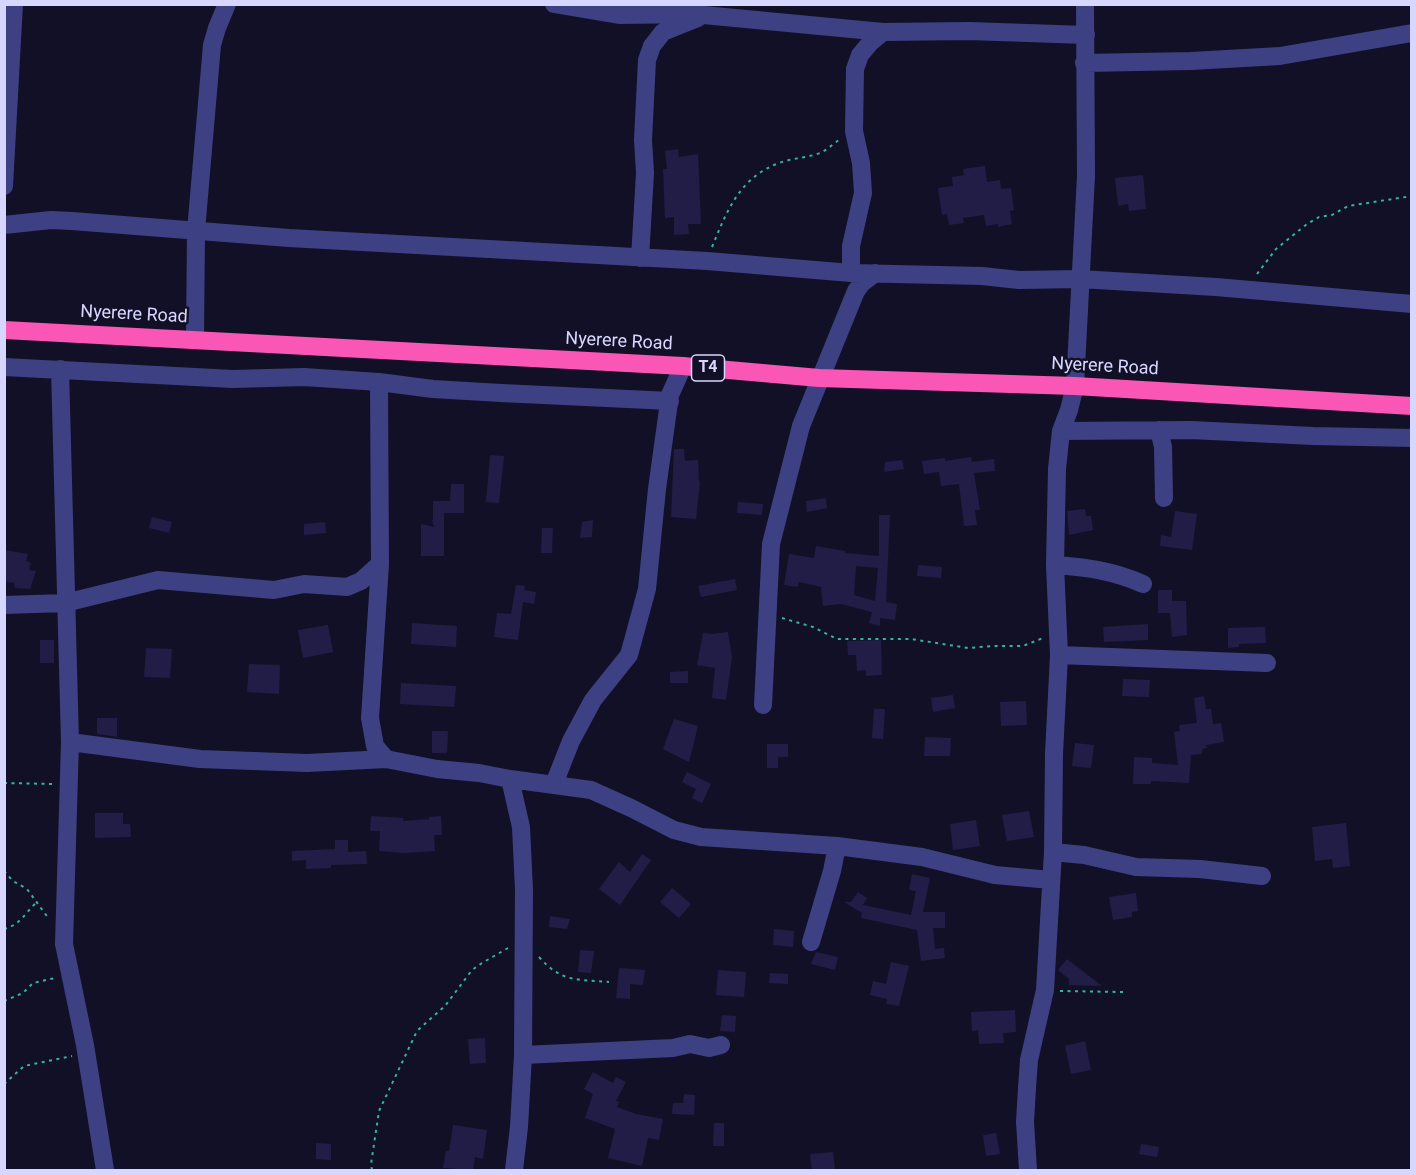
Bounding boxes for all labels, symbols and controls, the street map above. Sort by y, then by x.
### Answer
street label: Nyerere Road [80,301,188,329]
street label: Nyerere Road [565,328,673,356]
street label: Nyerere Road [1051,353,1159,381]
road number: T4 [692,355,724,381]

